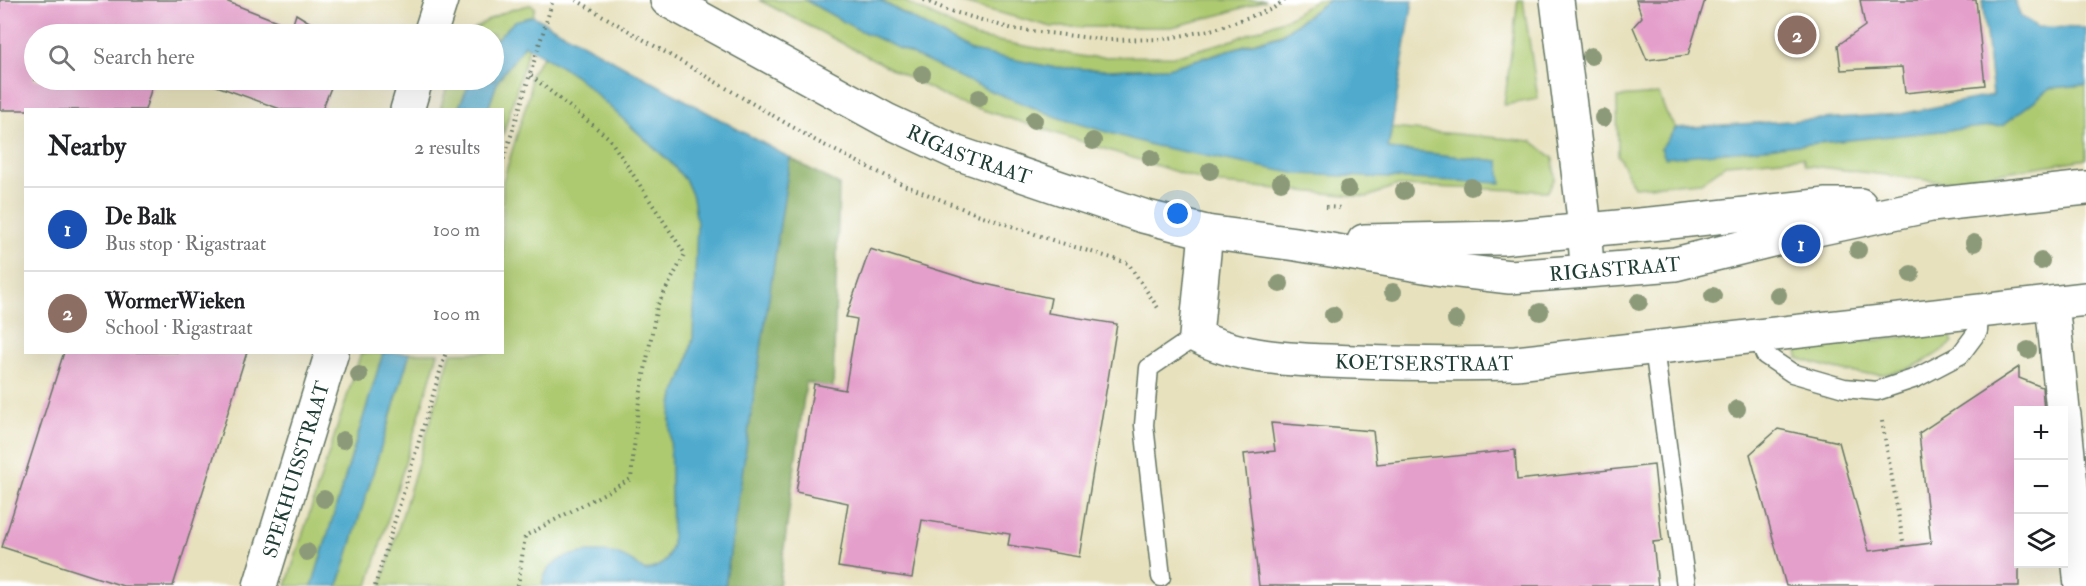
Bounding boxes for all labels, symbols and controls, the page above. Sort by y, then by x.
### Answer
pin: 2 [1778,12,1816,57]
search box [24,24,504,90]
icon: search [45,41,78,74]
text: Search here [93,43,195,71]
street label: RIGASTRAAT [903,119,1035,190]
text: Nearby [48,131,126,163]
text: 2 results [414,135,480,160]
your location [1163,199,1192,228]
text: De Balk [105,203,176,231]
text: 1 [64,217,71,242]
text: 100 m [433,217,480,242]
pin: 1 [1782,222,1820,266]
text: Bus stop · Rigastraat [105,231,266,256]
street label: RIGASTRAAT [1548,251,1682,286]
text: WormerWieken [105,287,245,315]
text: 2 [62,301,73,326]
text: 100 m [433,301,480,326]
text: School · Rigastraat [105,315,253,340]
street label: KOETSERSTRAAT [1335,349,1514,376]
street label: SPEKHUISSTRAAT [257,378,335,561]
map controls [2014,406,2068,568]
button: + [2014,406,2068,460]
button: − [2014,460,2068,514]
button: layers [2014,514,2068,568]

